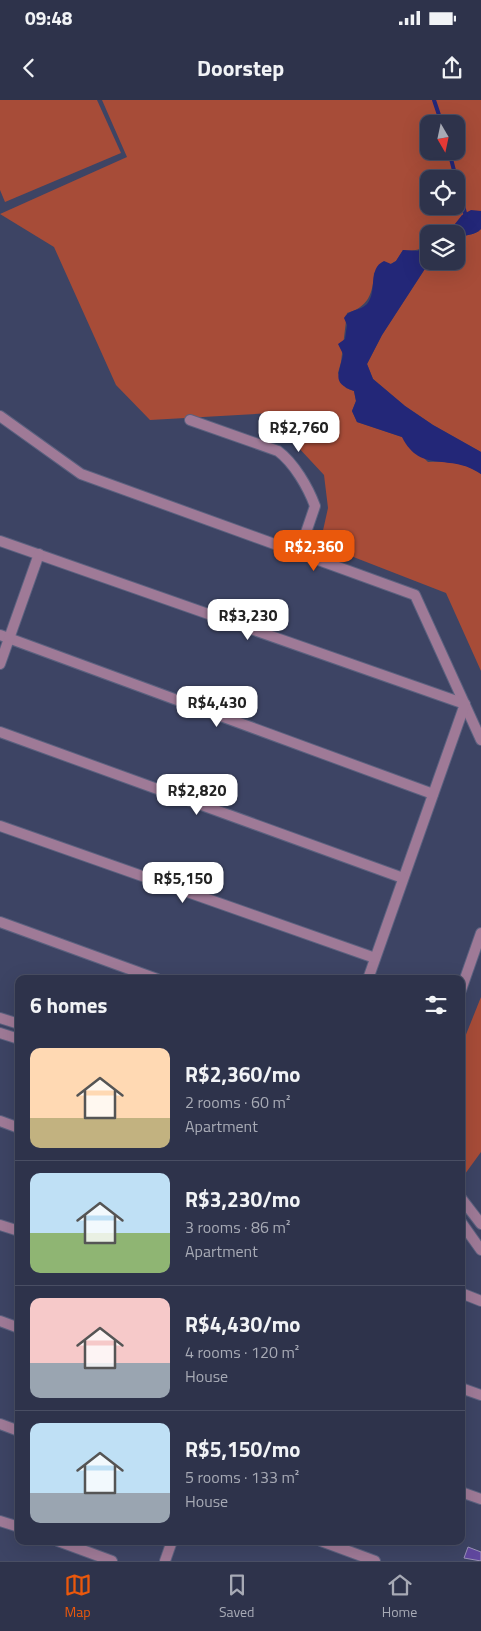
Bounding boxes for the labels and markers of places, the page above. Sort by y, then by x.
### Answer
pin: R$2,760 [253,410,345,453]
pin: R$2,360 [268,530,360,572]
pin: R$3,230 [202,598,294,641]
pin: R$4,430 [171,686,263,728]
pin: R$2,820 [151,774,243,816]
pin: R$5,150 [137,862,229,904]

